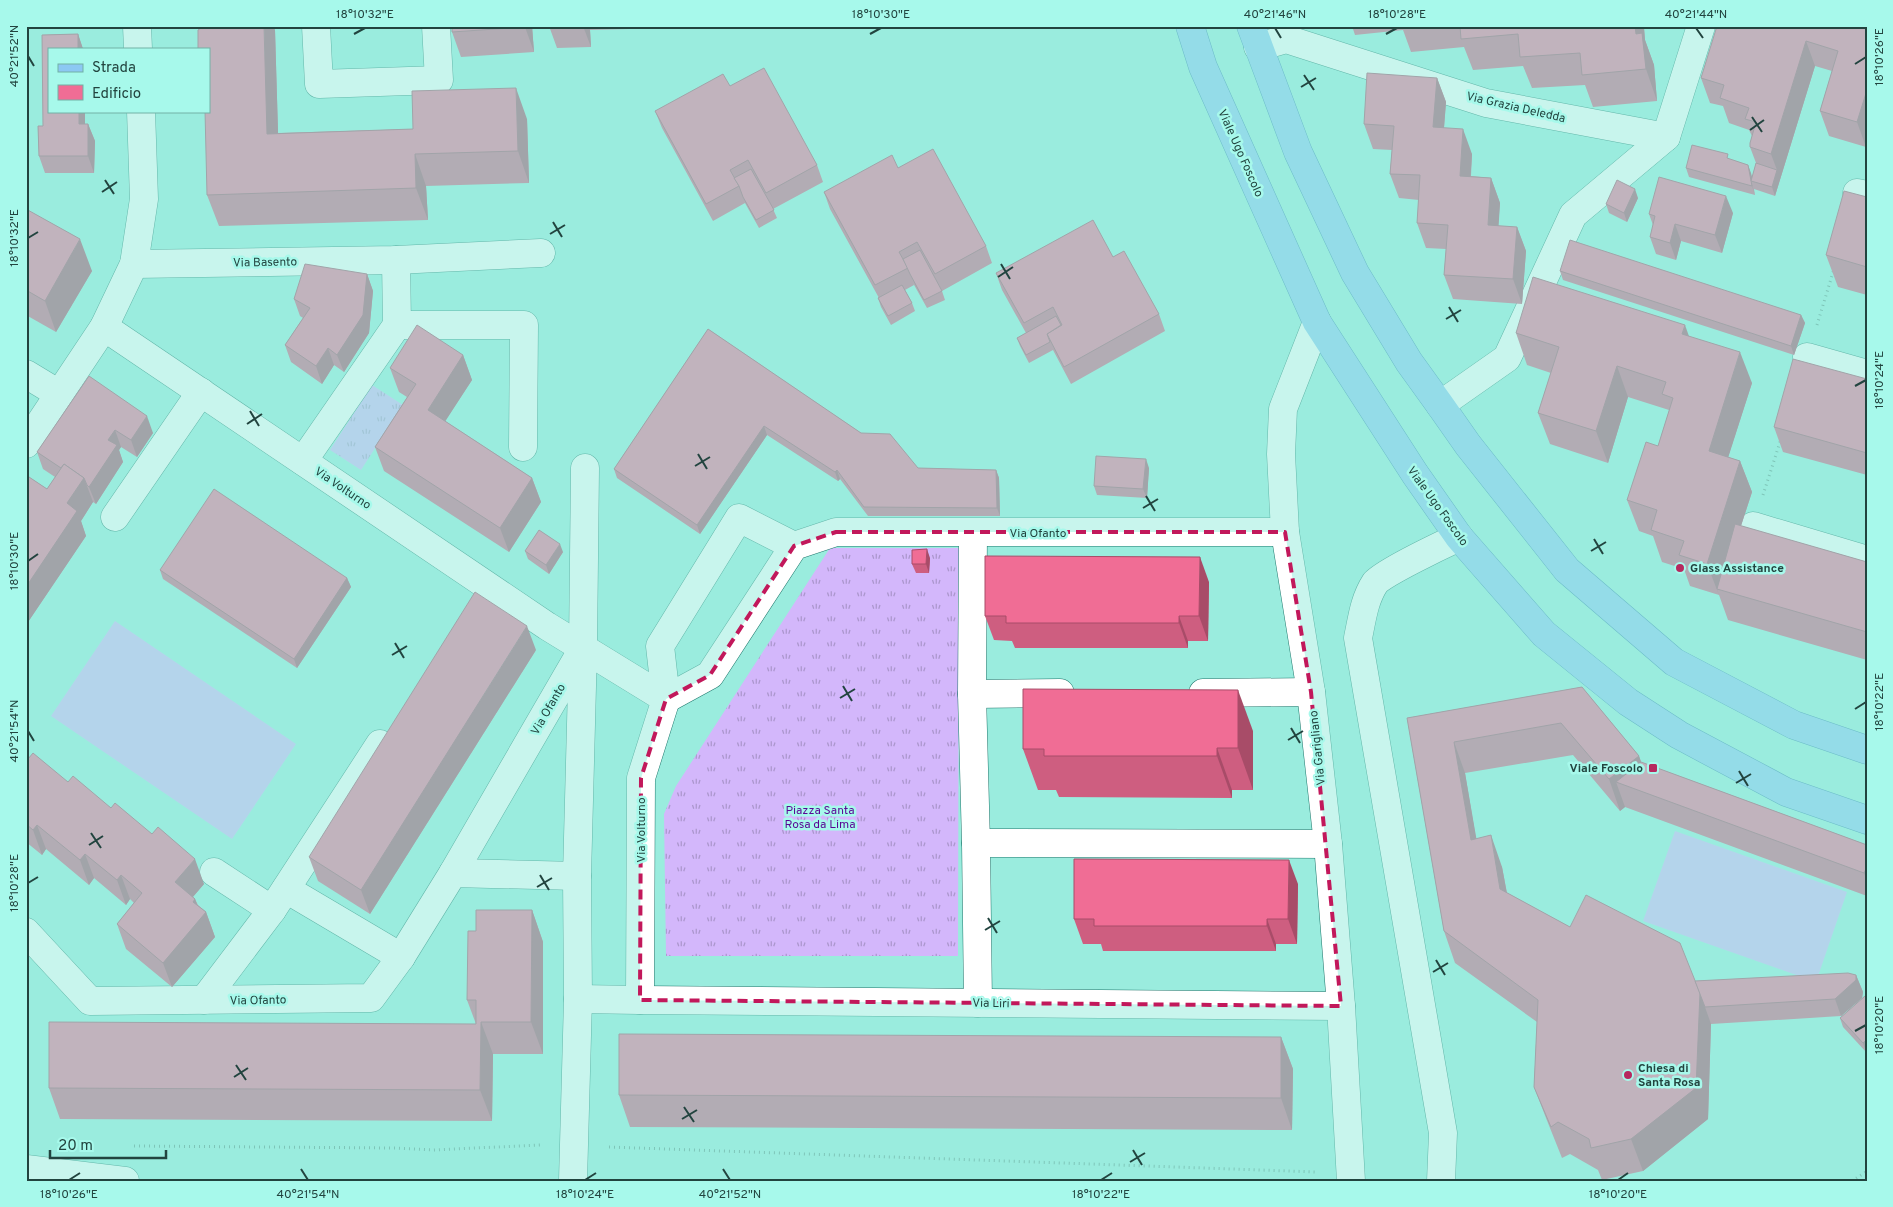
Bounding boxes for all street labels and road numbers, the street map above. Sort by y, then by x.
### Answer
street label: Via Grazia Deledda [1465,89,1567,127]
street label: Viale Ugo Foscolo [1214,107,1267,200]
street label: Via Basento [233,254,297,272]
street label: Via Volturno [311,464,374,514]
street label: Viale Ugo Foscolo [1403,464,1472,550]
street label: Via Ofanto [1010,526,1067,542]
street label: Via Ofanto [528,681,570,738]
street label: Via Garigliano [1306,709,1330,786]
street label: Via Volturno [634,797,650,863]
street label: Via Ofanto [229,992,287,1009]
street label: Via Liri [972,996,1010,1012]

